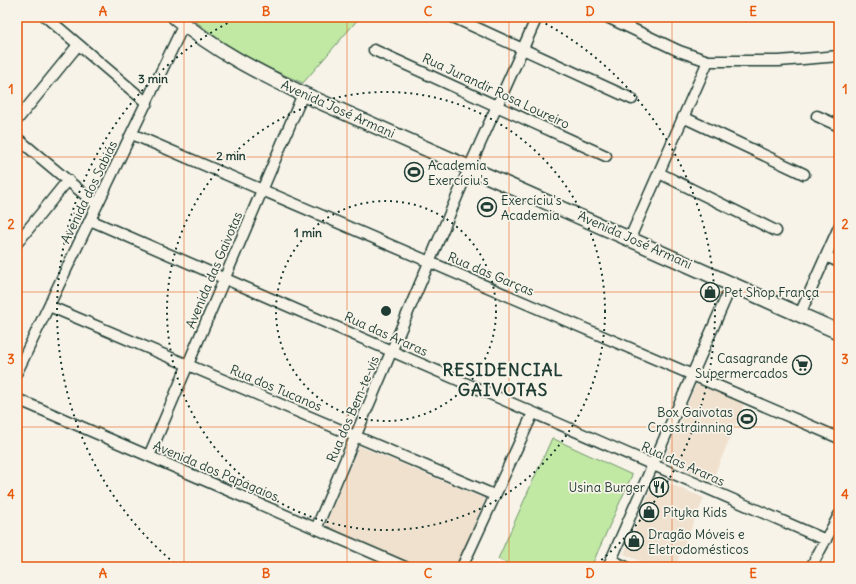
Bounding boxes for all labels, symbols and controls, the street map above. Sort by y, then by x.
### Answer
text: A [99,3,108,20]
text: B [262,3,271,20]
text: C [424,3,433,20]
text: D [585,3,595,20]
text: E [749,3,757,20]
street label: Rua Jurandir Rosa Loureiro [420,49,572,133]
text: 3 min [138,71,168,86]
street label: Avenida José Armani [278,76,398,142]
text: 1 [8,81,14,98]
text: 1 [842,81,848,98]
street label: Avenida dos Sabiás [57,138,121,246]
text: 2 min [216,148,246,163]
place label: Academia Exercíciu's [428,157,489,189]
sports icon: Academia Exercíciu's [403,161,425,183]
place label: Exercíciu's Academia [501,192,562,224]
sports icon: Exercíciu's Academia [476,196,498,218]
street label: Avenida José Armani [575,207,695,273]
street label: Avenida das Gaivotas [182,209,246,331]
text: 2 [7,216,15,233]
text: 2 [841,216,849,233]
text: 1 min [294,225,322,240]
street label: Rua das Garças [445,248,537,300]
shop icon: Pet Shop França [699,281,721,303]
place label: Pet Shop França [724,284,819,301]
centre of rings [379,304,393,318]
street label: Rua das Araras [342,308,431,360]
place label: Casagrande Supermercados [695,350,788,382]
text: 3 [7,351,15,368]
text: 3 [841,351,849,368]
street label: Rua dos Bem-te-vis [323,353,383,465]
supermarket icon: Casagrande Supermercados [791,354,813,376]
district label: RESIDENCIAL GAIVOTAS [442,359,564,401]
street label: Rua dos Tucanos [227,361,325,415]
place label: Box Gaivotas Crosstrainning [648,404,733,436]
sports icon: Box Gaivotas Crosstrainning [736,408,758,430]
street label: Avenida dos Papagaios [151,437,281,505]
street label: Rua das Araras [639,438,728,490]
restaurant icon: Usina Burger [648,476,670,498]
place label: Usina Burger [569,479,646,496]
text: 4 [7,486,15,503]
text: 4 [841,486,849,503]
shop icon: Pityka Kids [638,501,660,523]
place label: Pityka Kids [663,504,727,521]
place label: Dragão Móveis e Eletrodomésticos [648,526,749,558]
shop icon: Dragão Móveis e Eletrodomésticos [623,530,645,552]
text: A [99,565,108,582]
text: B [262,565,271,582]
text: C [424,565,433,582]
text: D [585,565,595,582]
text: E [749,565,757,582]

